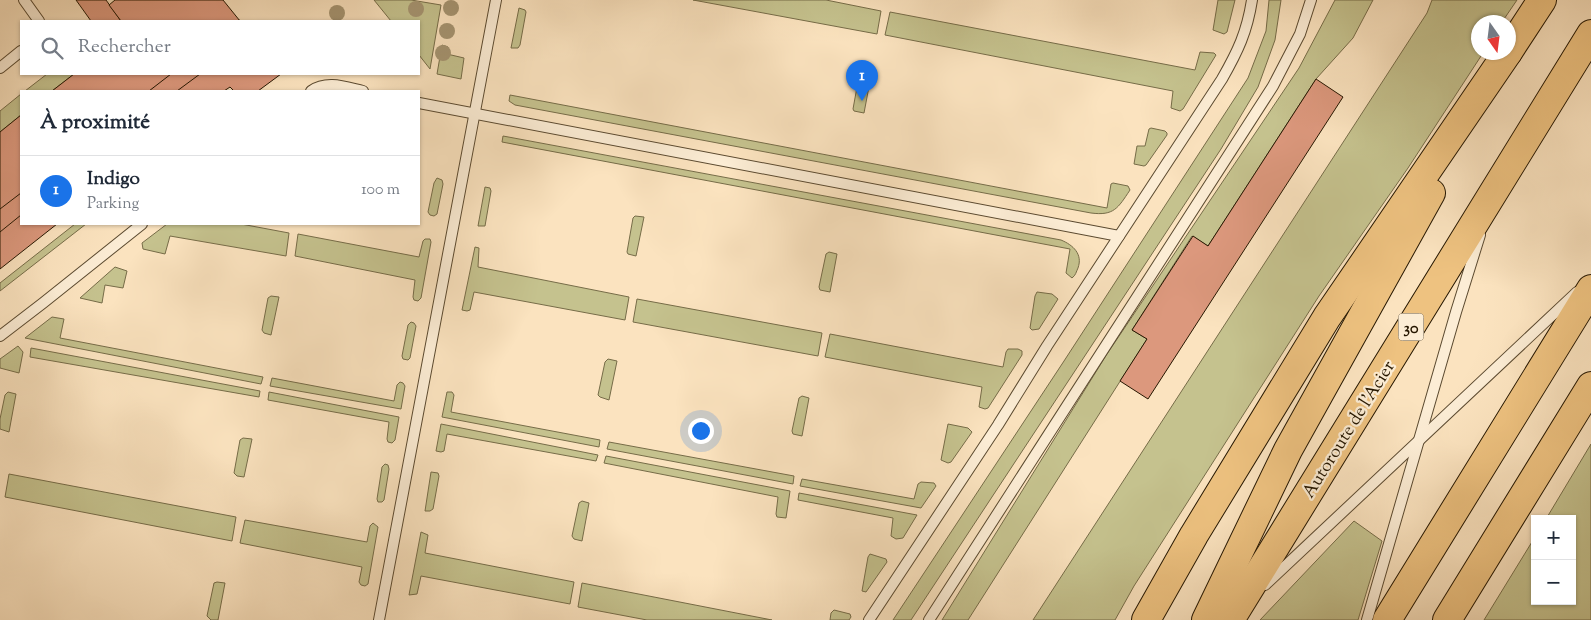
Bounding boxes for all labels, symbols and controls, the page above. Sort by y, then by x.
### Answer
north arrow [1471,15,1516,60]
search box [20,20,420,75]
icon: search [38,34,66,62]
text: Rechercher [78,34,171,61]
pin: 1 [846,60,878,101]
text: À proximité [40,108,150,138]
text: Indigo [87,166,140,193]
text: 1 [53,179,59,202]
text: 100 m [361,179,400,202]
text: Parking [87,193,139,216]
road number: 30 [1398,314,1424,341]
street label: Autoroute de l'Acier [1297,356,1403,504]
your location [688,418,714,444]
map controls [1531,515,1576,605]
button: + [1531,515,1576,560]
button: − [1531,560,1576,605]

